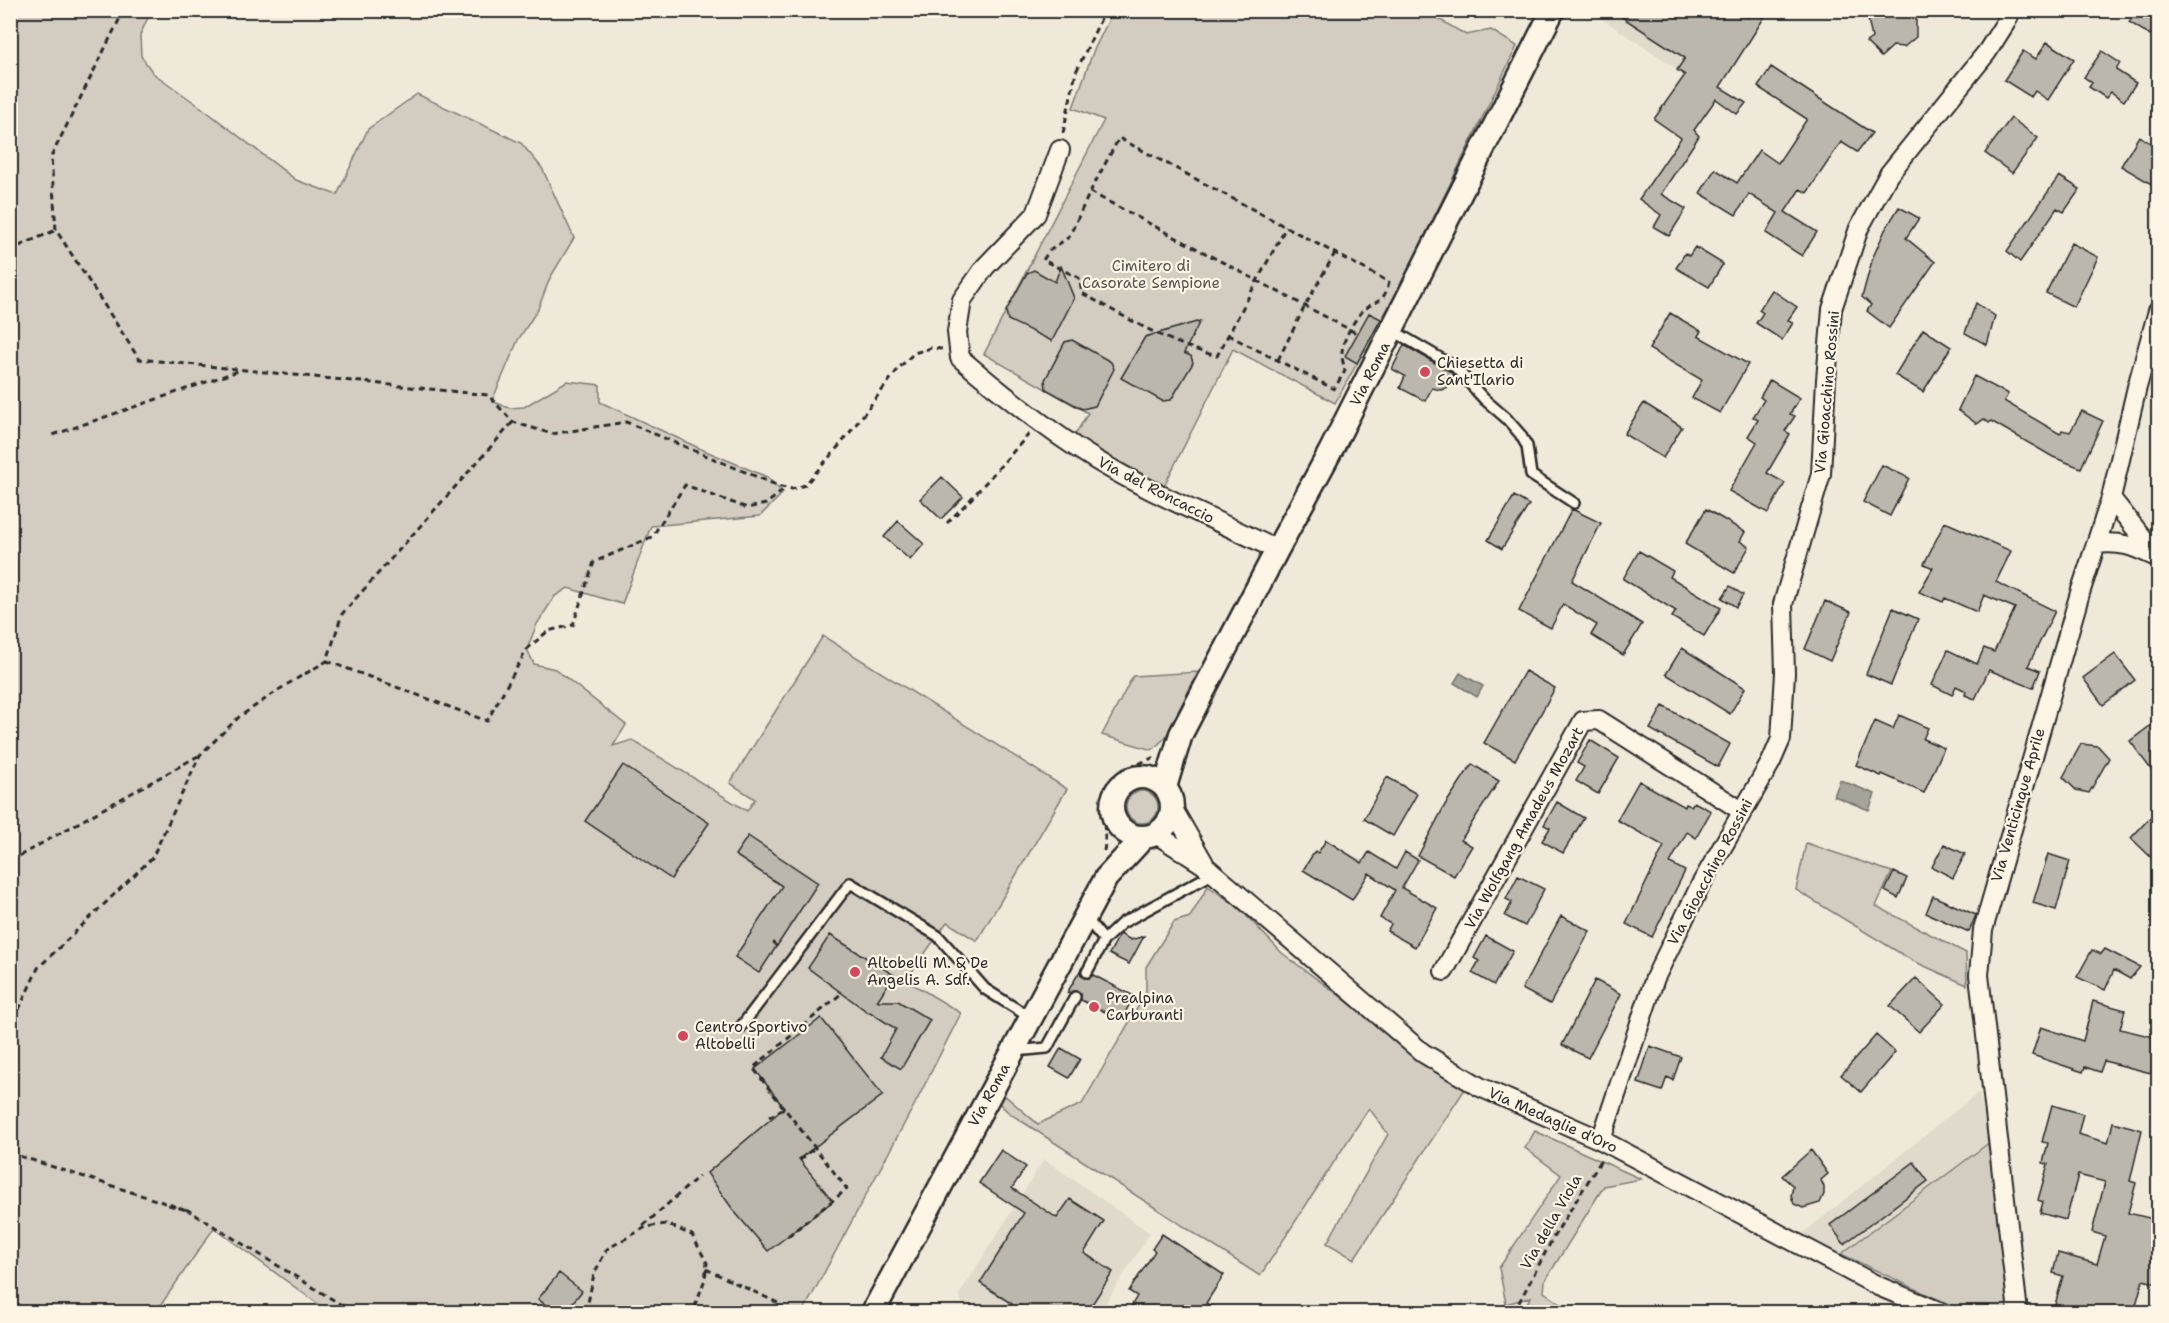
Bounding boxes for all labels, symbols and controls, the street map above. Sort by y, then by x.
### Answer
park label: Cimitero di Casorate Sempione [1082,256,1220,293]
street label: Via Gioacchino Rossini [1810,310,1844,474]
street label: Via Roma [1345,338,1395,410]
place label: Chiesetta di Sant'Ilario [1437,353,1523,390]
marker: Chiesetta di Sant'Ilario [1418,365,1432,379]
street label: Via del Roncaccio [1094,452,1218,528]
street label: Via Wolfgang Amadeus Mozart [1460,723,1588,933]
street label: Via Venticinque Aprile [1986,726,2050,884]
street label: Via Gioacchino Rossini [1663,795,1757,949]
place label: Altobelli M. & De Angelis A. Sdf. [867,953,989,990]
marker: Altobelli M. & De Angelis A. Sdf. [848,965,862,979]
place label: Prealpina Carburanti [1106,988,1183,1025]
marker: Prealpina Carburanti [1087,1000,1101,1014]
place label: Centro Sportivo Altobelli [695,1017,807,1054]
marker: Centro Sportivo Altobelli [676,1029,690,1043]
street label: Via Roma [963,1059,1015,1130]
street label: Via Medaglie d'Oro [1485,1083,1621,1157]
street label: Via della Viola [1516,1170,1587,1273]

